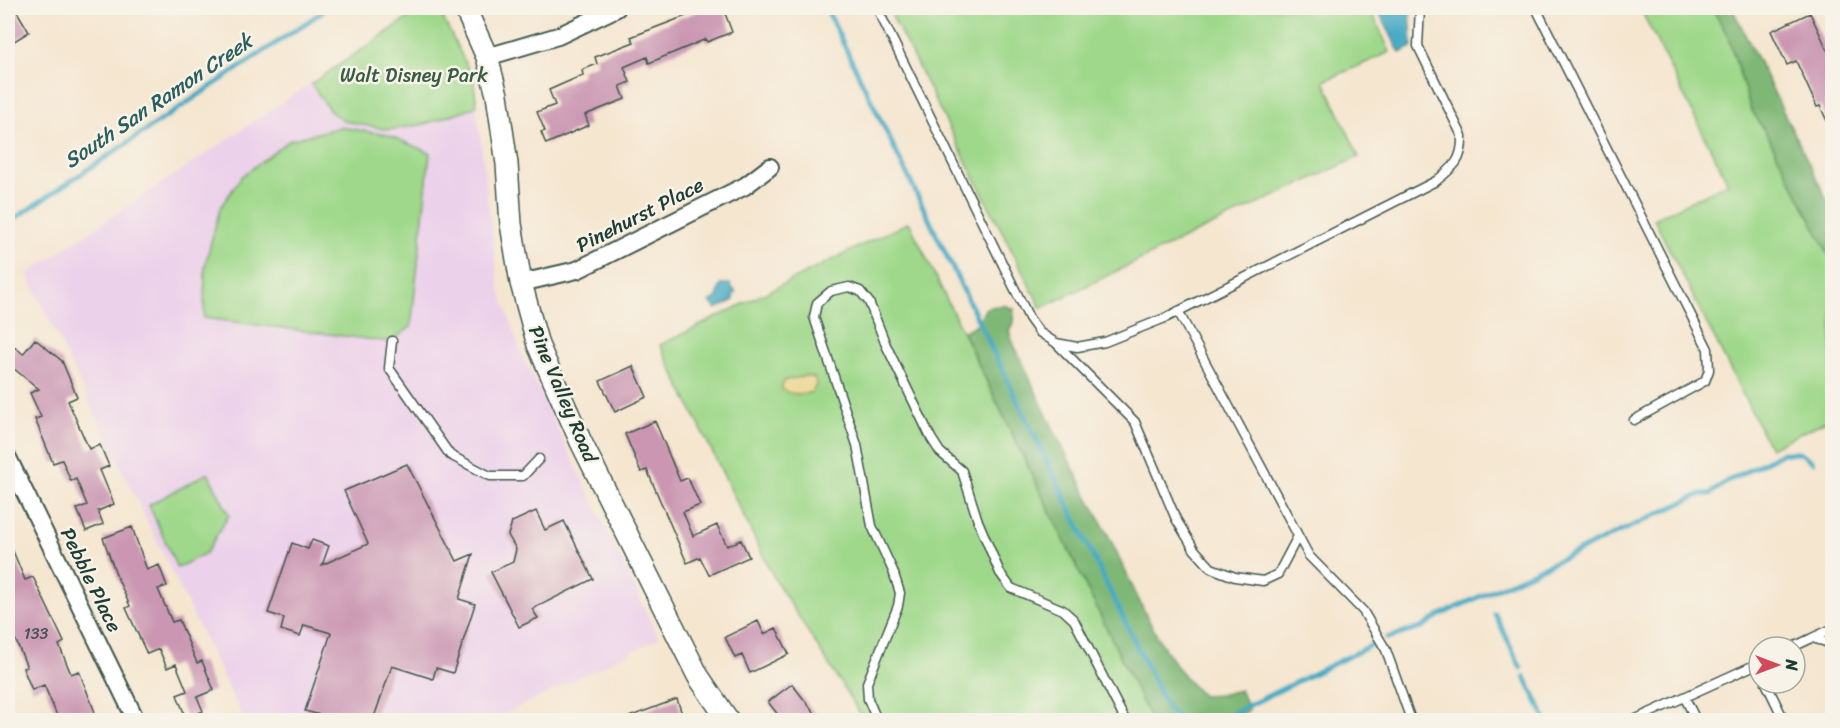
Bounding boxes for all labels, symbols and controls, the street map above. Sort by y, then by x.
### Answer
water label: South San Ramon Creek [55,22,263,179]
park label: Walt Disney Park [340,58,488,93]
street label: Pinehurst Place [570,168,710,262]
street label: Pine Valley Road [518,320,608,469]
street label: Pebble Place [50,521,132,639]
house number: 133 [24,619,48,648]
north arrow [1747,635,1807,695]
text: N [1777,658,1806,671]

